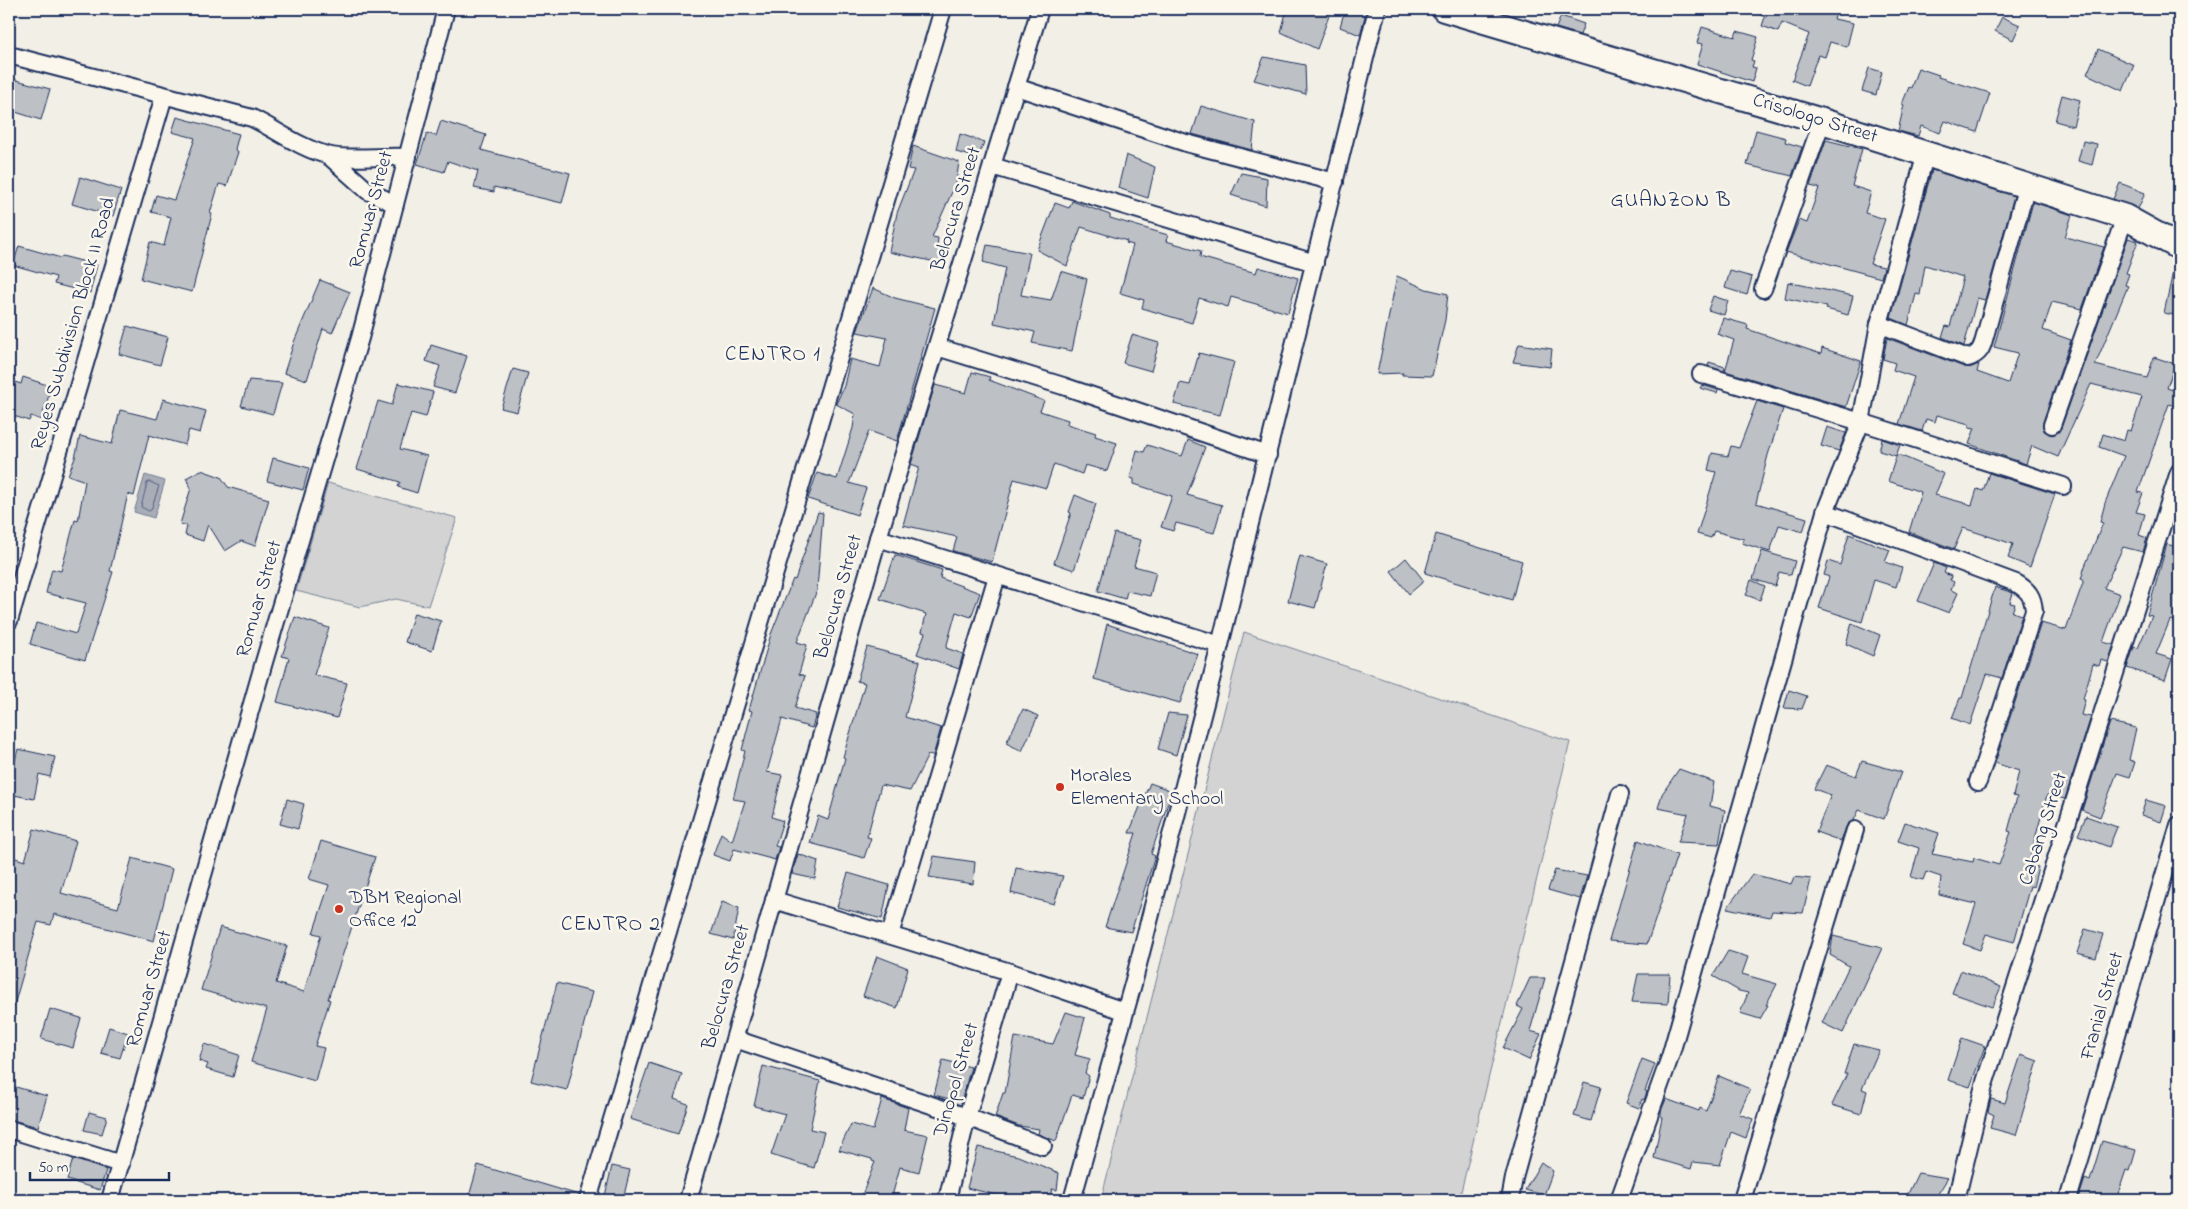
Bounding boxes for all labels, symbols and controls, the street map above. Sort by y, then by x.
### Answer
street label: Crisologo Street [1749,86,1881,153]
street label: Belocura Street [924,143,990,276]
street label: Romuar Street [342,148,402,272]
district label: GUANZON B [1611,186,1732,216]
street label: Reyes Subdivision Block II Road [24,194,124,454]
district label: CENTRO 1 [725,340,821,370]
street label: Belocura Street [807,531,871,664]
street label: Romuar Street [229,537,291,661]
place label: Morales Elementary School [1070,762,1223,814]
street label: Cabang Street [2012,768,2077,890]
marker: Morales Elementary School [1054,781,1066,793]
place label: DBM Regional Office 12 [348,884,461,936]
marker: DBM Regional Office 12 [333,903,345,915]
district label: CENTRO 2 [561,910,661,940]
street label: Belocura Street [695,921,759,1054]
street label: Romuar Street [119,927,181,1051]
street label: Franial Street [2073,948,2132,1064]
street label: Dinopol Street [927,1019,987,1142]
scale bar [30,1149,169,1181]
text: 50 m [38,1157,69,1179]

